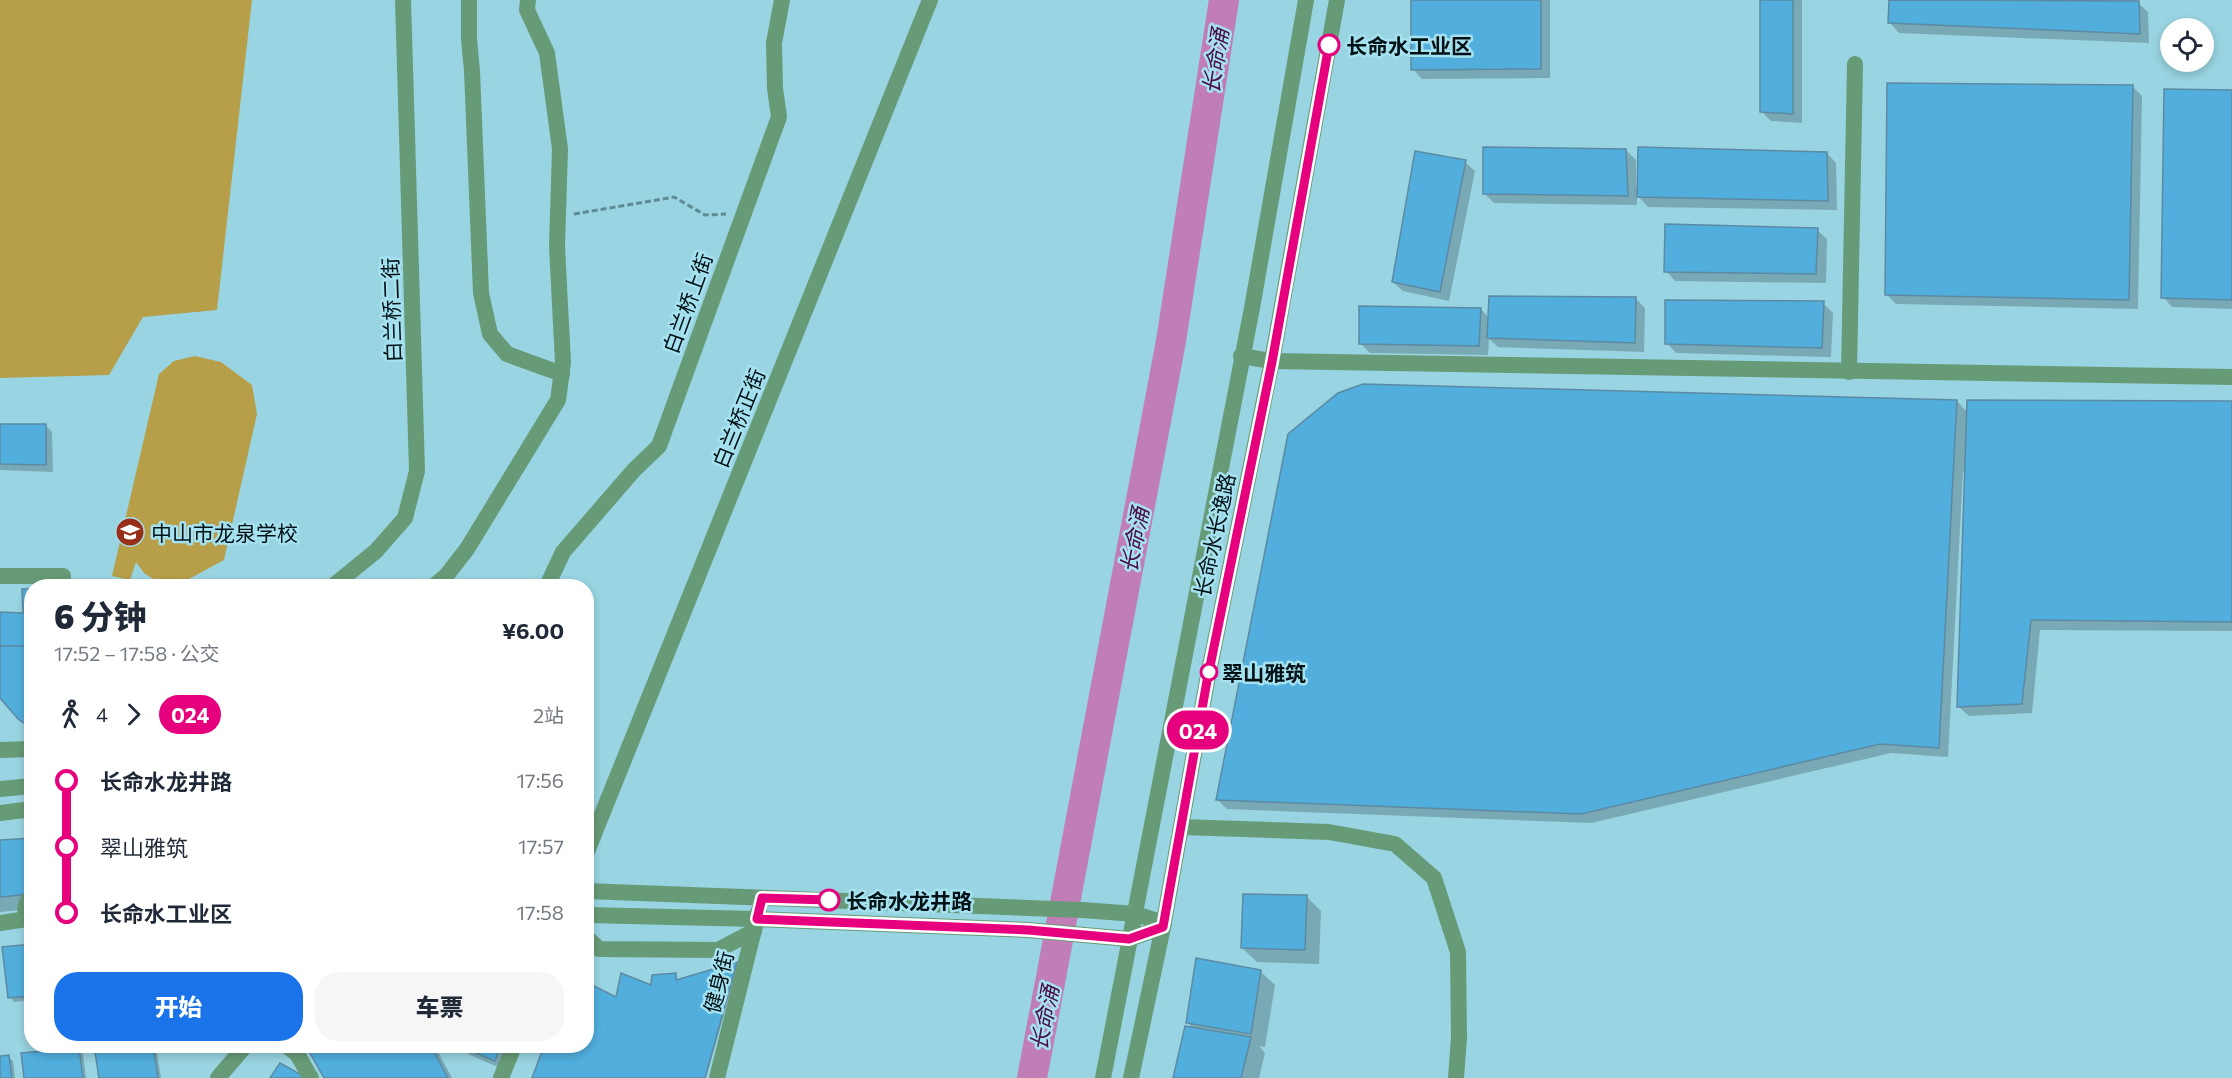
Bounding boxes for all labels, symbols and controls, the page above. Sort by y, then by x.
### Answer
map controls [2160,18,2214,72]
button: locate [2160,18,2214,72]
water label: 长命涌 [1197,23,1234,96]
place label: 长命水工业区 [1346,33,1472,58]
marker: 长命水工业区 [1318,34,1340,56]
street label: 白兰桥上街 [657,249,717,357]
street label: 白兰桥二街 [377,257,405,363]
street label: 白兰桥正街 [707,365,769,471]
street label: 长命水长逸路 [1189,471,1239,599]
water label: 长命涌 [1114,502,1154,575]
school or university icon: 中山市龙泉学校 [114,516,146,548]
place label: 中山市龙泉学校 [151,520,298,545]
text: 6 分钟 [54,595,147,636]
text: ¥6.00 [502,617,564,644]
text: 17:52 – 17:58 · 公交 [54,641,220,665]
place label: 翠山雅筑 [1222,660,1306,685]
marker: 翠山雅筑 [1200,663,1218,681]
icon: walk [54,698,87,731]
icon: forward [117,698,150,731]
text: 4 [96,702,108,726]
text: 024 [171,702,209,727]
text: 2站 [533,703,564,727]
line badge: 024 [1164,710,1232,750]
text: 024 [1179,718,1217,743]
text: 长命水龙井路 [100,768,232,795]
text: 17:56 [517,768,564,792]
text: 翠山雅筑 [100,834,188,861]
text: 17:57 [518,834,564,858]
place label: 长命水龙井路 [846,888,972,913]
marker: 长命水龙井路 [818,889,840,911]
text: 长命水工业区 [100,900,232,927]
text: 17:58 [517,900,564,924]
street label: 健身街 [698,948,738,1016]
button: 开始 [54,972,303,1041]
button: 车票 [315,972,564,1041]
water label: 长命涌 [1024,980,1064,1053]

